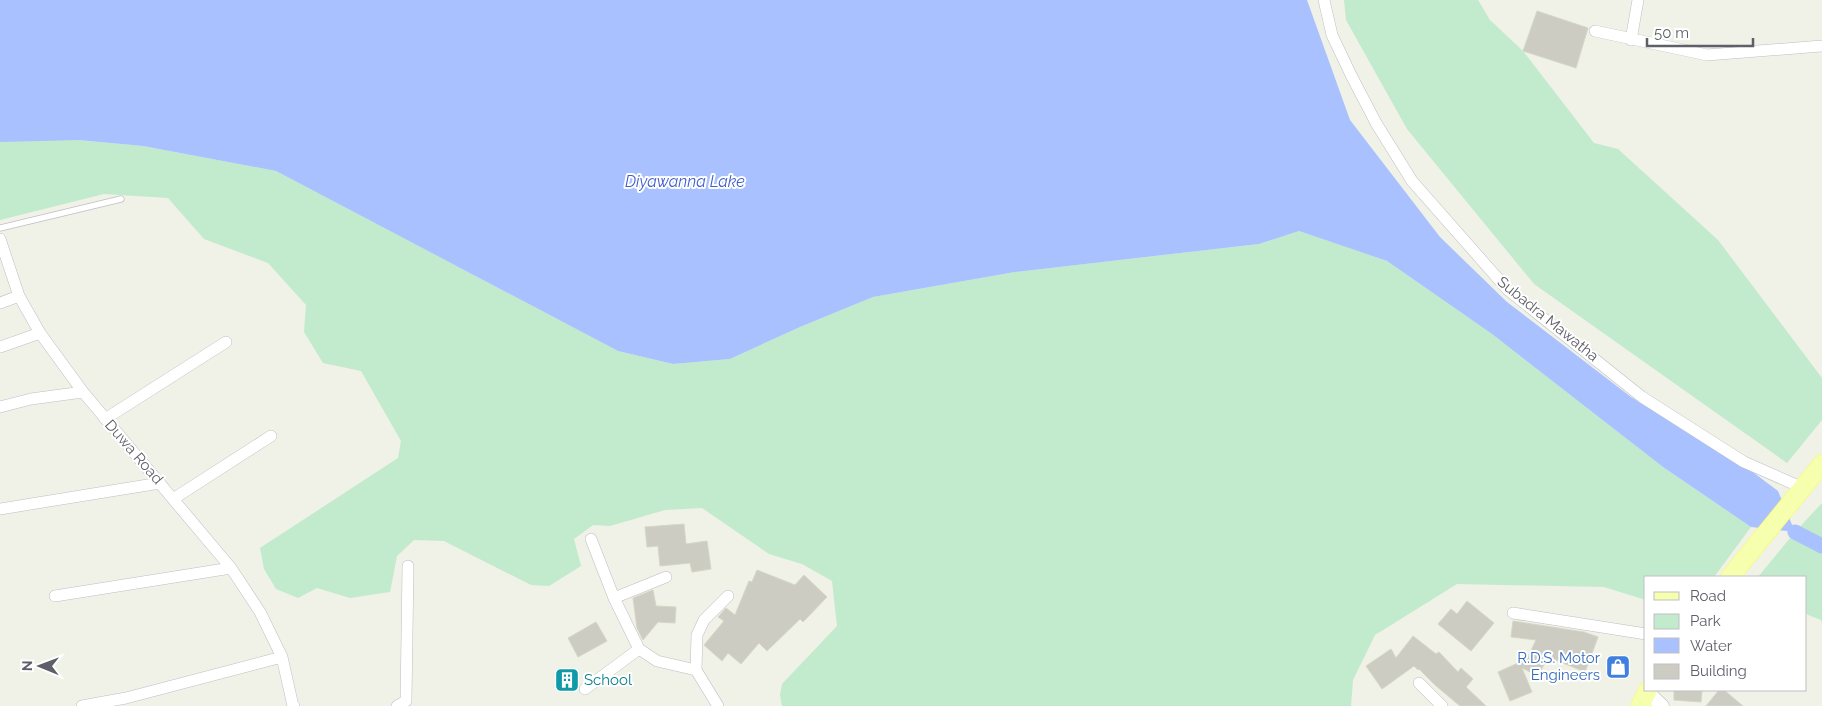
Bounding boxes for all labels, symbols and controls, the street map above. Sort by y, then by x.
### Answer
scale bar [1647,15,1753,47]
text: 50 m [1654,24,1689,42]
water label: Diyawanna Lake [625,172,745,191]
street label: Subadra Mawatha [1494,273,1602,365]
street label: Duwa Road [101,416,167,488]
legend [1644,576,1807,691]
text: Road [1690,587,1726,605]
text: Park [1690,612,1721,630]
text: Water [1690,637,1733,655]
north arrow [15,641,65,691]
place label: R.D.S. Motor Engineers [1517,649,1601,684]
shop icon: R.D.S. Motor Engineers [1605,654,1631,680]
text: N [19,660,35,671]
text: Building [1690,662,1747,680]
building icon: School [554,667,580,693]
place label: School [584,671,633,689]

